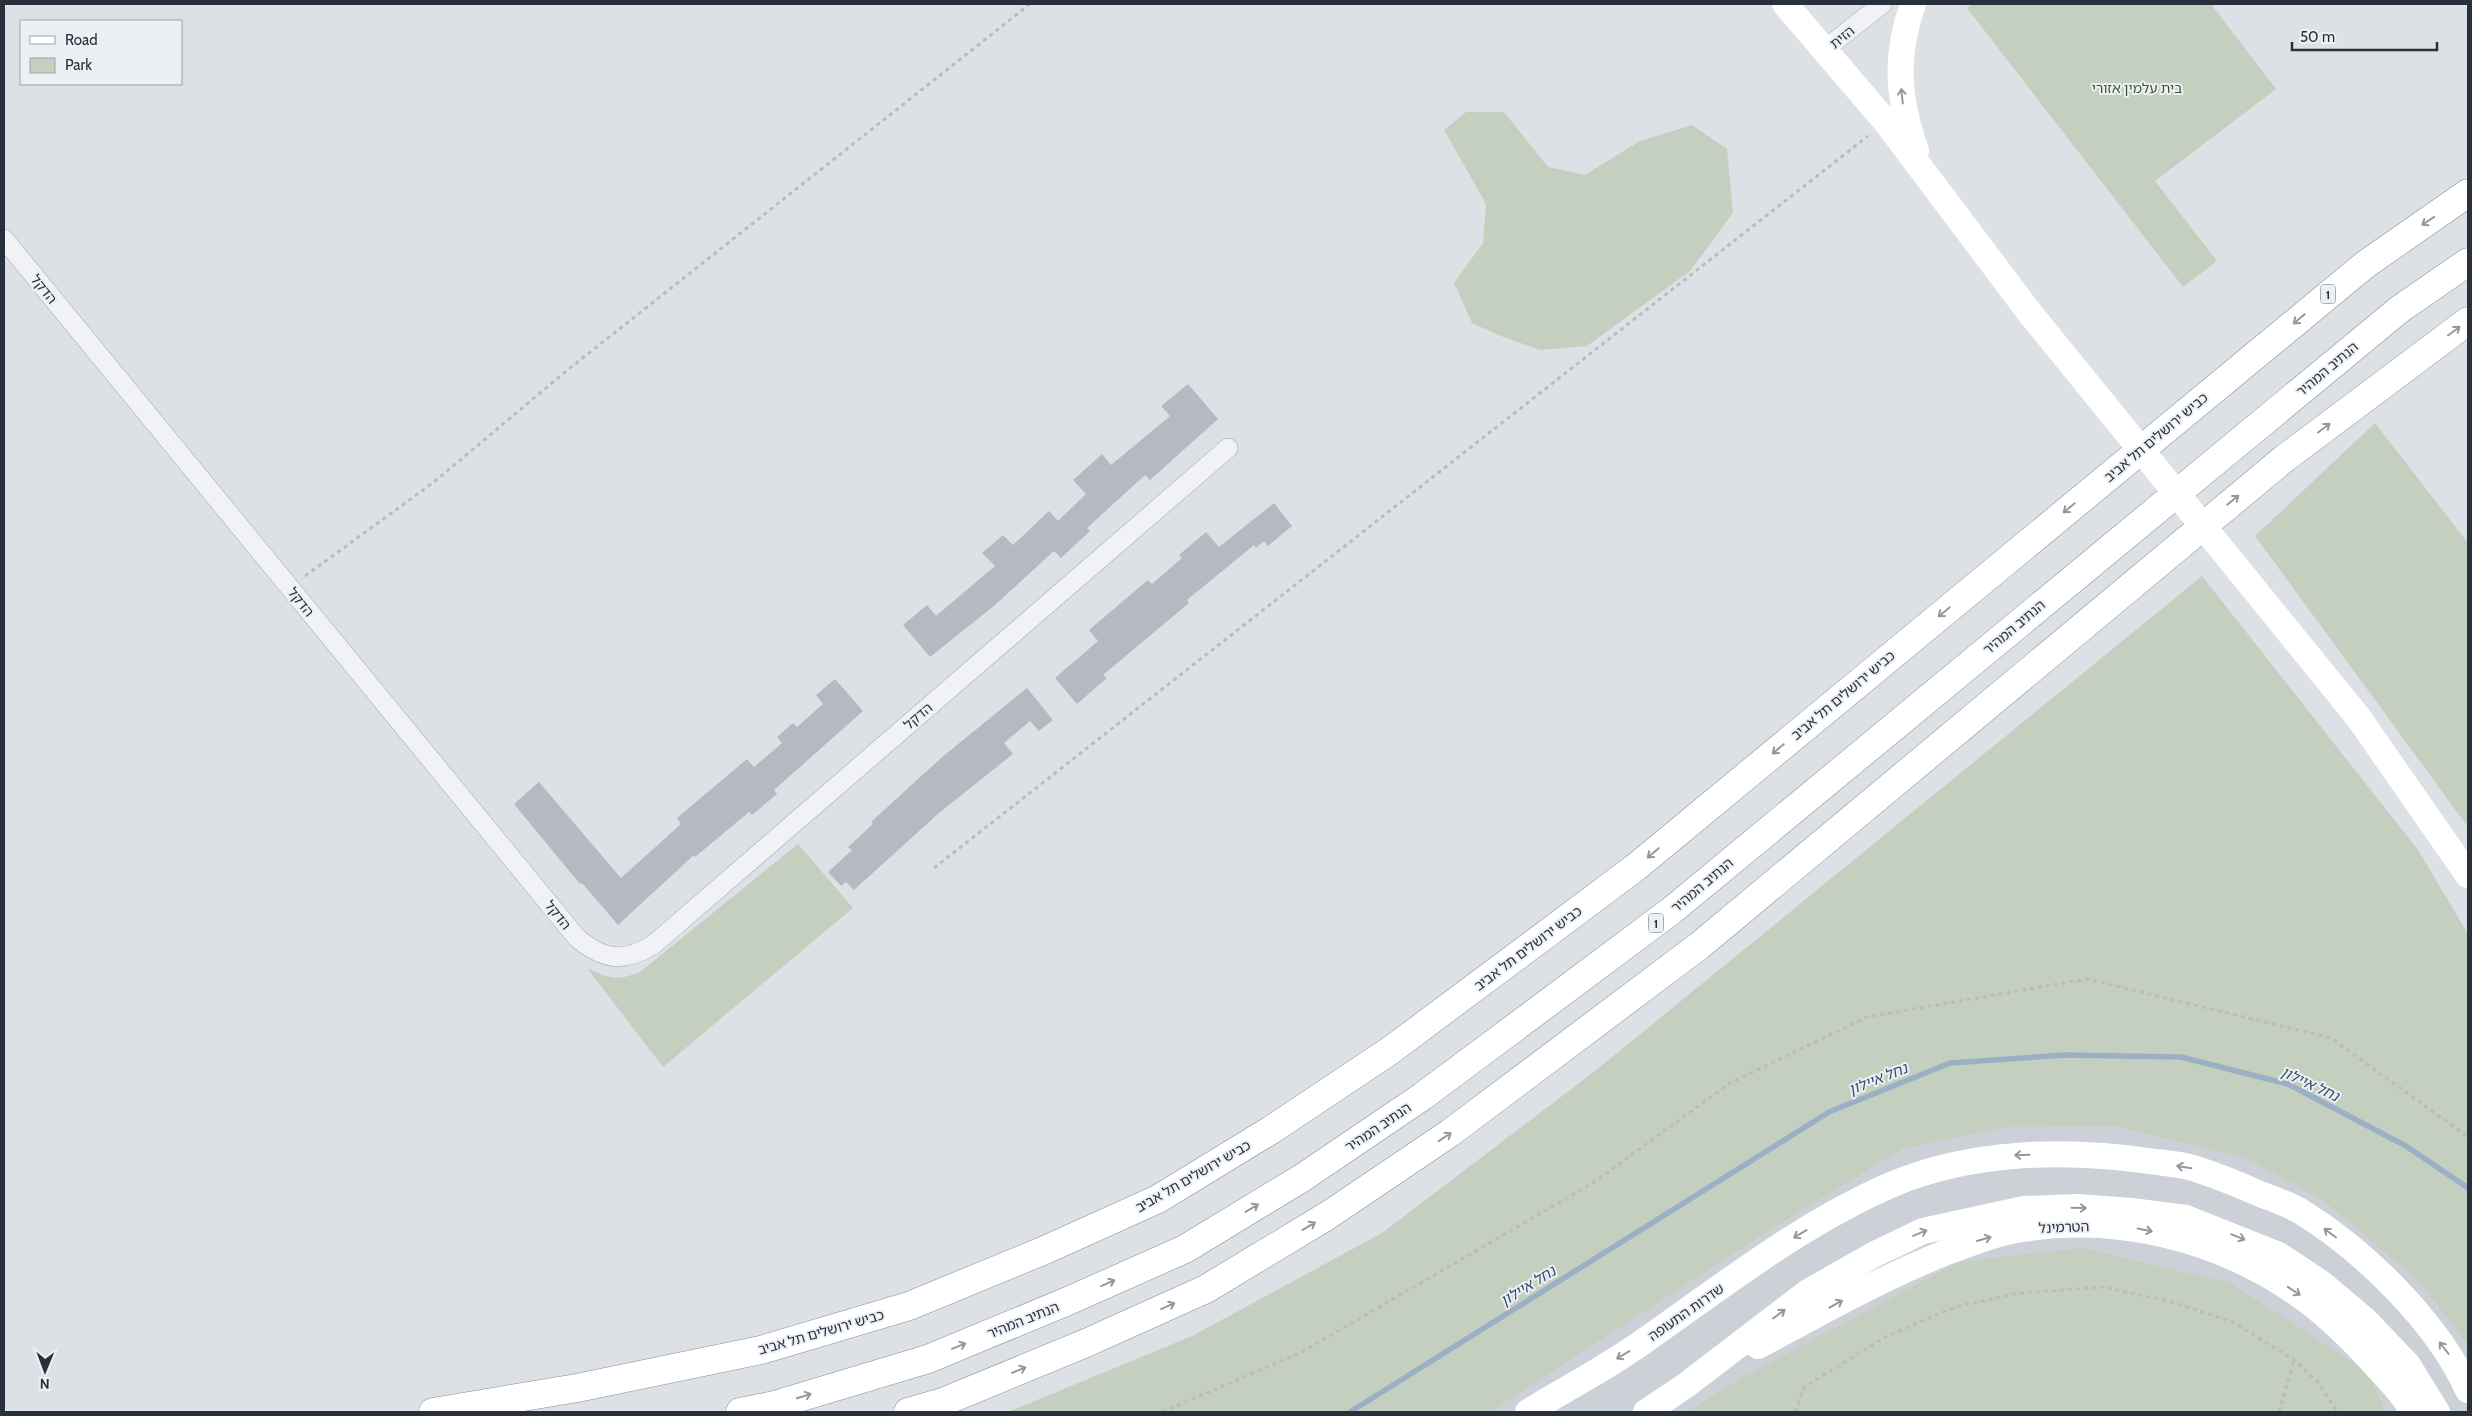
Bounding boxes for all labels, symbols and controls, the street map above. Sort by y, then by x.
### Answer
legend [20,20,182,85]
scale bar [2292,20,2437,52]
street label: הזית [1826,22,1858,52]
text: 50 m [2300,28,2335,46]
text: Road [65,31,98,49]
text: Park [65,56,92,74]
park label: בית עלמין אזורי [2092,79,2182,97]
one-way arrow [1897,88,1907,104]
one-way arrow [2421,216,2435,226]
street label: הדקל [27,271,61,307]
road number: 1 [2320,284,2336,304]
one-way arrow [2292,313,2305,324]
one-way arrow [2447,326,2460,337]
street label: הנתיב המהיר [2292,338,2362,400]
street label: כביש ירושלים תל אביב [2100,388,2212,486]
one-way arrow [2317,423,2330,434]
one-way arrow [2226,494,2239,505]
one-way arrow [2063,503,2076,514]
street label: הדקל [284,584,318,620]
street label: הנתיב המהיר [1979,596,2049,658]
one-way arrow [1937,606,1950,617]
street label: כביש ירושלים תל אביב [1787,646,1899,744]
street label: הדקל [900,699,936,733]
one-way arrow [1772,743,1785,754]
one-way arrow [1647,847,1660,858]
street label: הנתיב המהיר [1667,854,1737,916]
street label: הדקל [541,897,575,933]
street label: כביש ירושלים תל אביב [1471,902,1585,994]
road number: 1 [1648,914,1664,932]
water label: נחל איילון [1846,1059,1911,1099]
water label: נחל איילון [2278,1063,2343,1106]
street label: הנתיב המהיר [1342,1098,1414,1156]
one-way arrow [1438,1131,1452,1142]
street label: כביש ירושלים תל אביב [1132,1136,1254,1216]
one-way arrow [2014,1151,2030,1160]
one-way arrow [2176,1161,2192,1171]
one-way arrow [1245,1203,1259,1213]
one-way arrow [2071,1203,2087,1213]
street label: הטרמינל [2038,1217,2090,1237]
one-way arrow [1302,1221,1316,1231]
one-way arrow [2136,1226,2152,1236]
one-way arrow [1912,1228,1927,1237]
one-way arrow [2324,1228,2337,1239]
one-way arrow [1794,1229,1808,1239]
one-way arrow [2230,1233,2245,1242]
one-way arrow [1976,1234,1992,1244]
water label: נחל איילון [1497,1261,1560,1310]
one-way arrow [1101,1278,1116,1288]
street label: שדרות התעופה [1644,1279,1728,1345]
one-way arrow [2287,1286,2301,1296]
street label: הנתיב המהיר [984,1297,1062,1343]
one-way arrow [1828,1299,1842,1309]
one-way arrow [1160,1301,1175,1310]
street label: כביש ירושלים תל אביב [756,1305,886,1359]
one-way arrow [1772,1309,1786,1319]
one-way arrow [951,1341,966,1351]
one-way arrow [2439,1342,2450,1355]
north arrow [20,1346,70,1396]
one-way arrow [1616,1350,1630,1360]
one-way arrow [1011,1365,1026,1375]
text: N [40,1375,50,1393]
one-way arrow [796,1391,812,1401]

